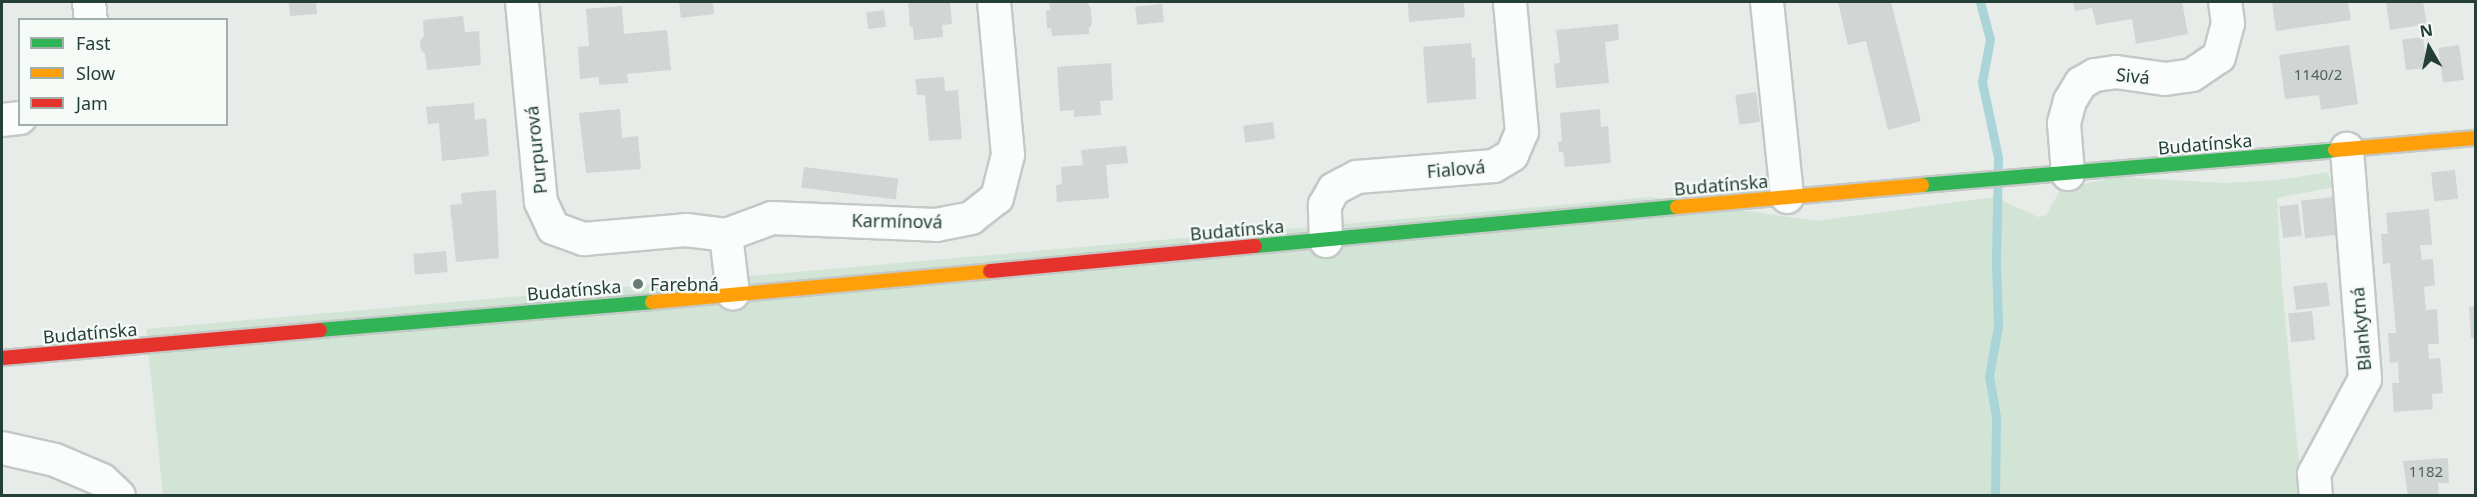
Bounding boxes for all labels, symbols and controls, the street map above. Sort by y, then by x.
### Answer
legend [18,18,228,126]
north arrow [2399,18,2459,78]
text: N [2418,18,2434,42]
text: Fast [76,31,111,55]
text: Slow [76,61,115,85]
street label: Sivá [2115,63,2151,89]
house number: 1140/2 [2294,66,2342,84]
text: Jam [76,91,108,115]
street label: Purpurová [521,105,551,195]
street label: Budatínska [2157,129,2253,159]
street label: Fialová [1426,156,1486,182]
street label: Budatínska [1673,170,1769,200]
street label: Karmínová [851,209,943,233]
street label: Budatínska [1189,215,1285,245]
place label: Farebná [650,273,719,295]
street label: Budatínska [526,275,622,305]
marker: Farebná [631,277,645,291]
street label: Blankytná [2347,286,2375,372]
street label: Budatínska [42,318,138,348]
house number: 1182 [2409,463,2443,481]

